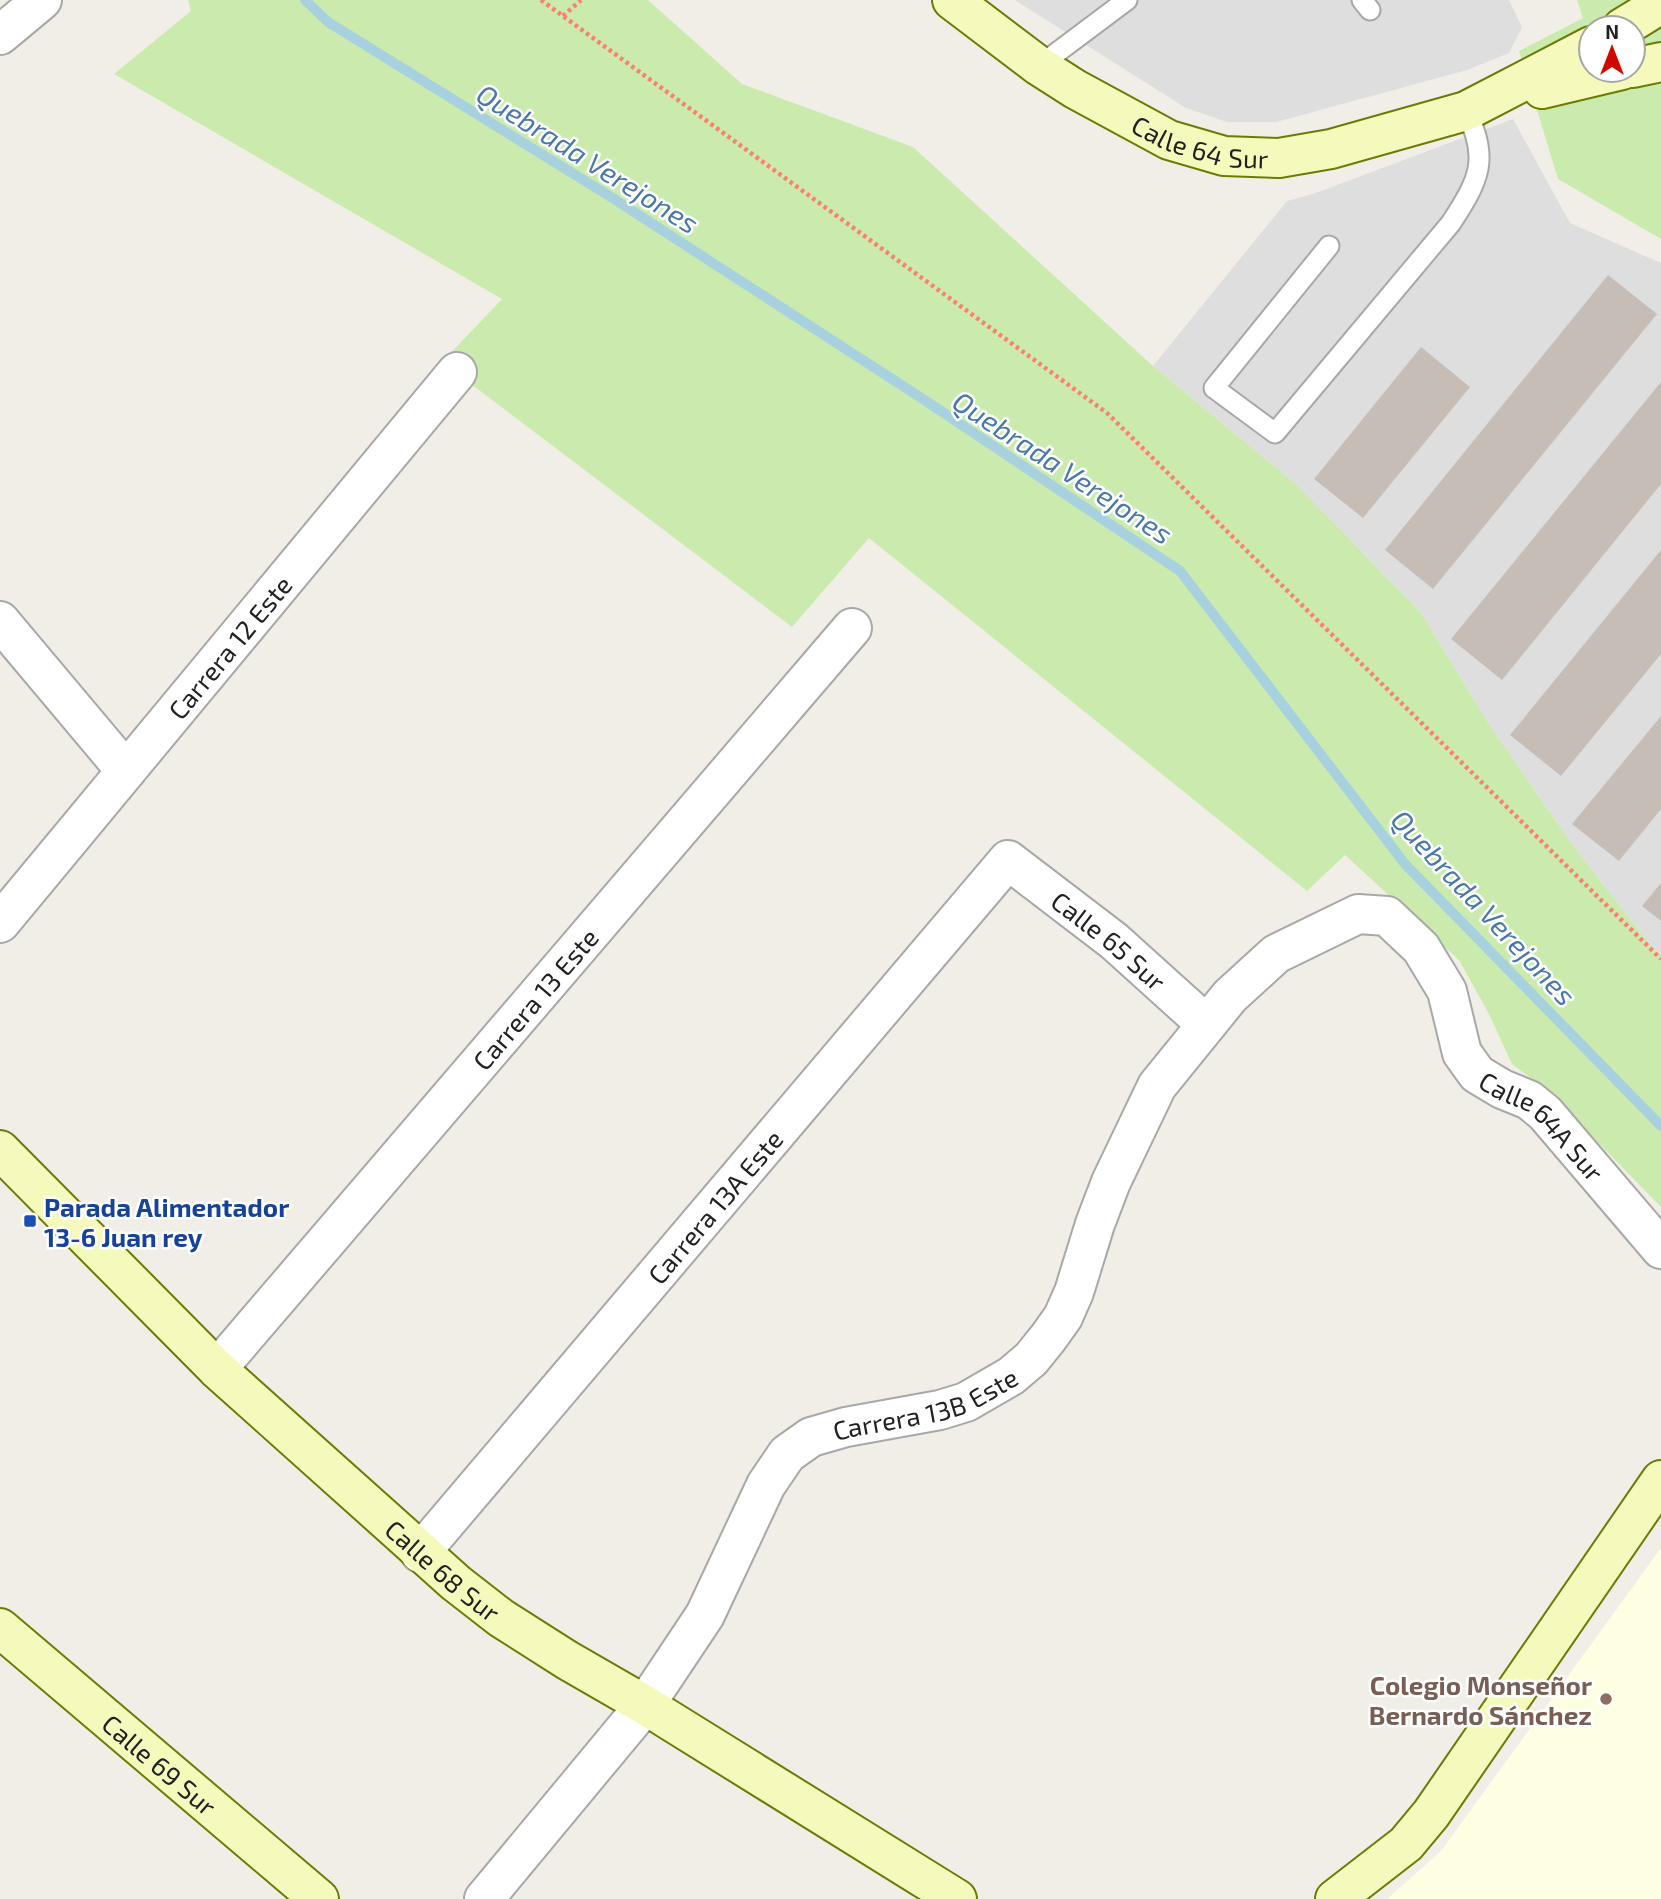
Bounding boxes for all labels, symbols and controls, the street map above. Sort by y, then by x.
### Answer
north arrow [1577,14,1647,84]
text: N [1605,20,1619,43]
water label: Quebrada Verejones [471,76,705,240]
street label: Calle 64 Sur [1127,108,1269,173]
water label: Quebrada Verejones [947,383,1179,551]
street label: Carrera 12 Este [161,569,297,725]
water label: Quebrada Verejones [1385,802,1583,1012]
street label: Calle 65 Sur [1046,884,1173,996]
street label: Carrera 13 Este [465,921,604,1076]
street label: Calle 64A Sur [1474,1064,1611,1187]
street label: Carrera 13A Este [640,1123,788,1289]
place label: Parada Alimentador 13-6 Juan rey [44,1191,289,1253]
marker: Parada Alimentador 13-6 Juan rey [22,1213,38,1229]
street label: Carrera 13B Este [829,1360,1023,1446]
street label: Calle 68 Sur [380,1512,507,1627]
place label: Colegio Monseñor Bernardo Sánchez [1369,1669,1592,1730]
marker: Colegio Monseñor Bernardo Sánchez [1598,1691,1614,1707]
street label: Calle 69 Sur [97,1707,223,1821]

